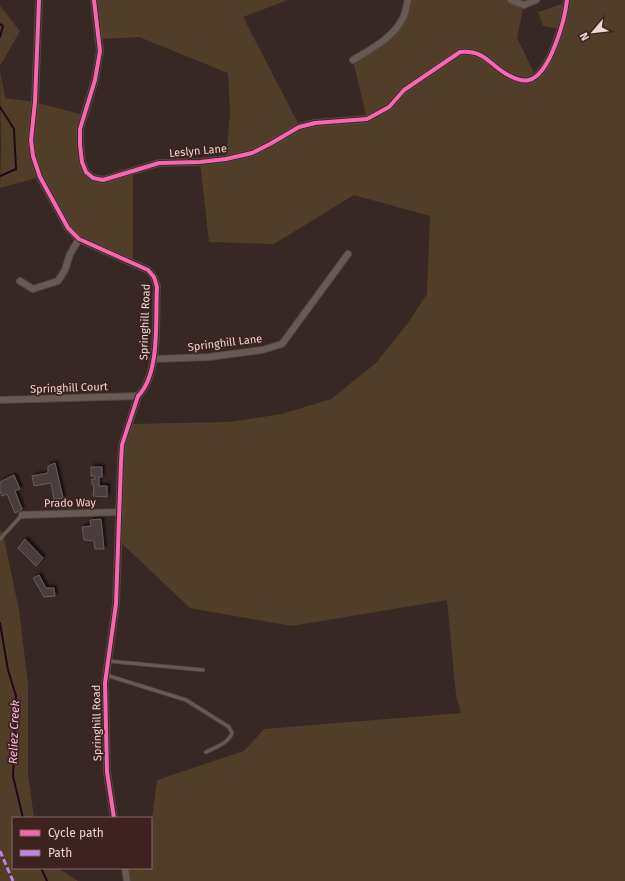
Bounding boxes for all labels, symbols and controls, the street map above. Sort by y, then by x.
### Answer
north arrow [573,12,613,52]
text: N [577,30,592,43]
street label: Leslyn Lane [169,142,227,160]
street label: Springhill Road [137,284,153,360]
street label: Springhill Lane [187,332,263,354]
street label: Springhill Court [30,380,108,396]
street label: Prado Way [44,496,97,510]
street label: Springhill Road [90,685,104,761]
water label: Reliez Creek [6,699,22,764]
legend [12,817,152,869]
text: Cycle path [48,826,104,840]
text: Path [48,846,72,860]

